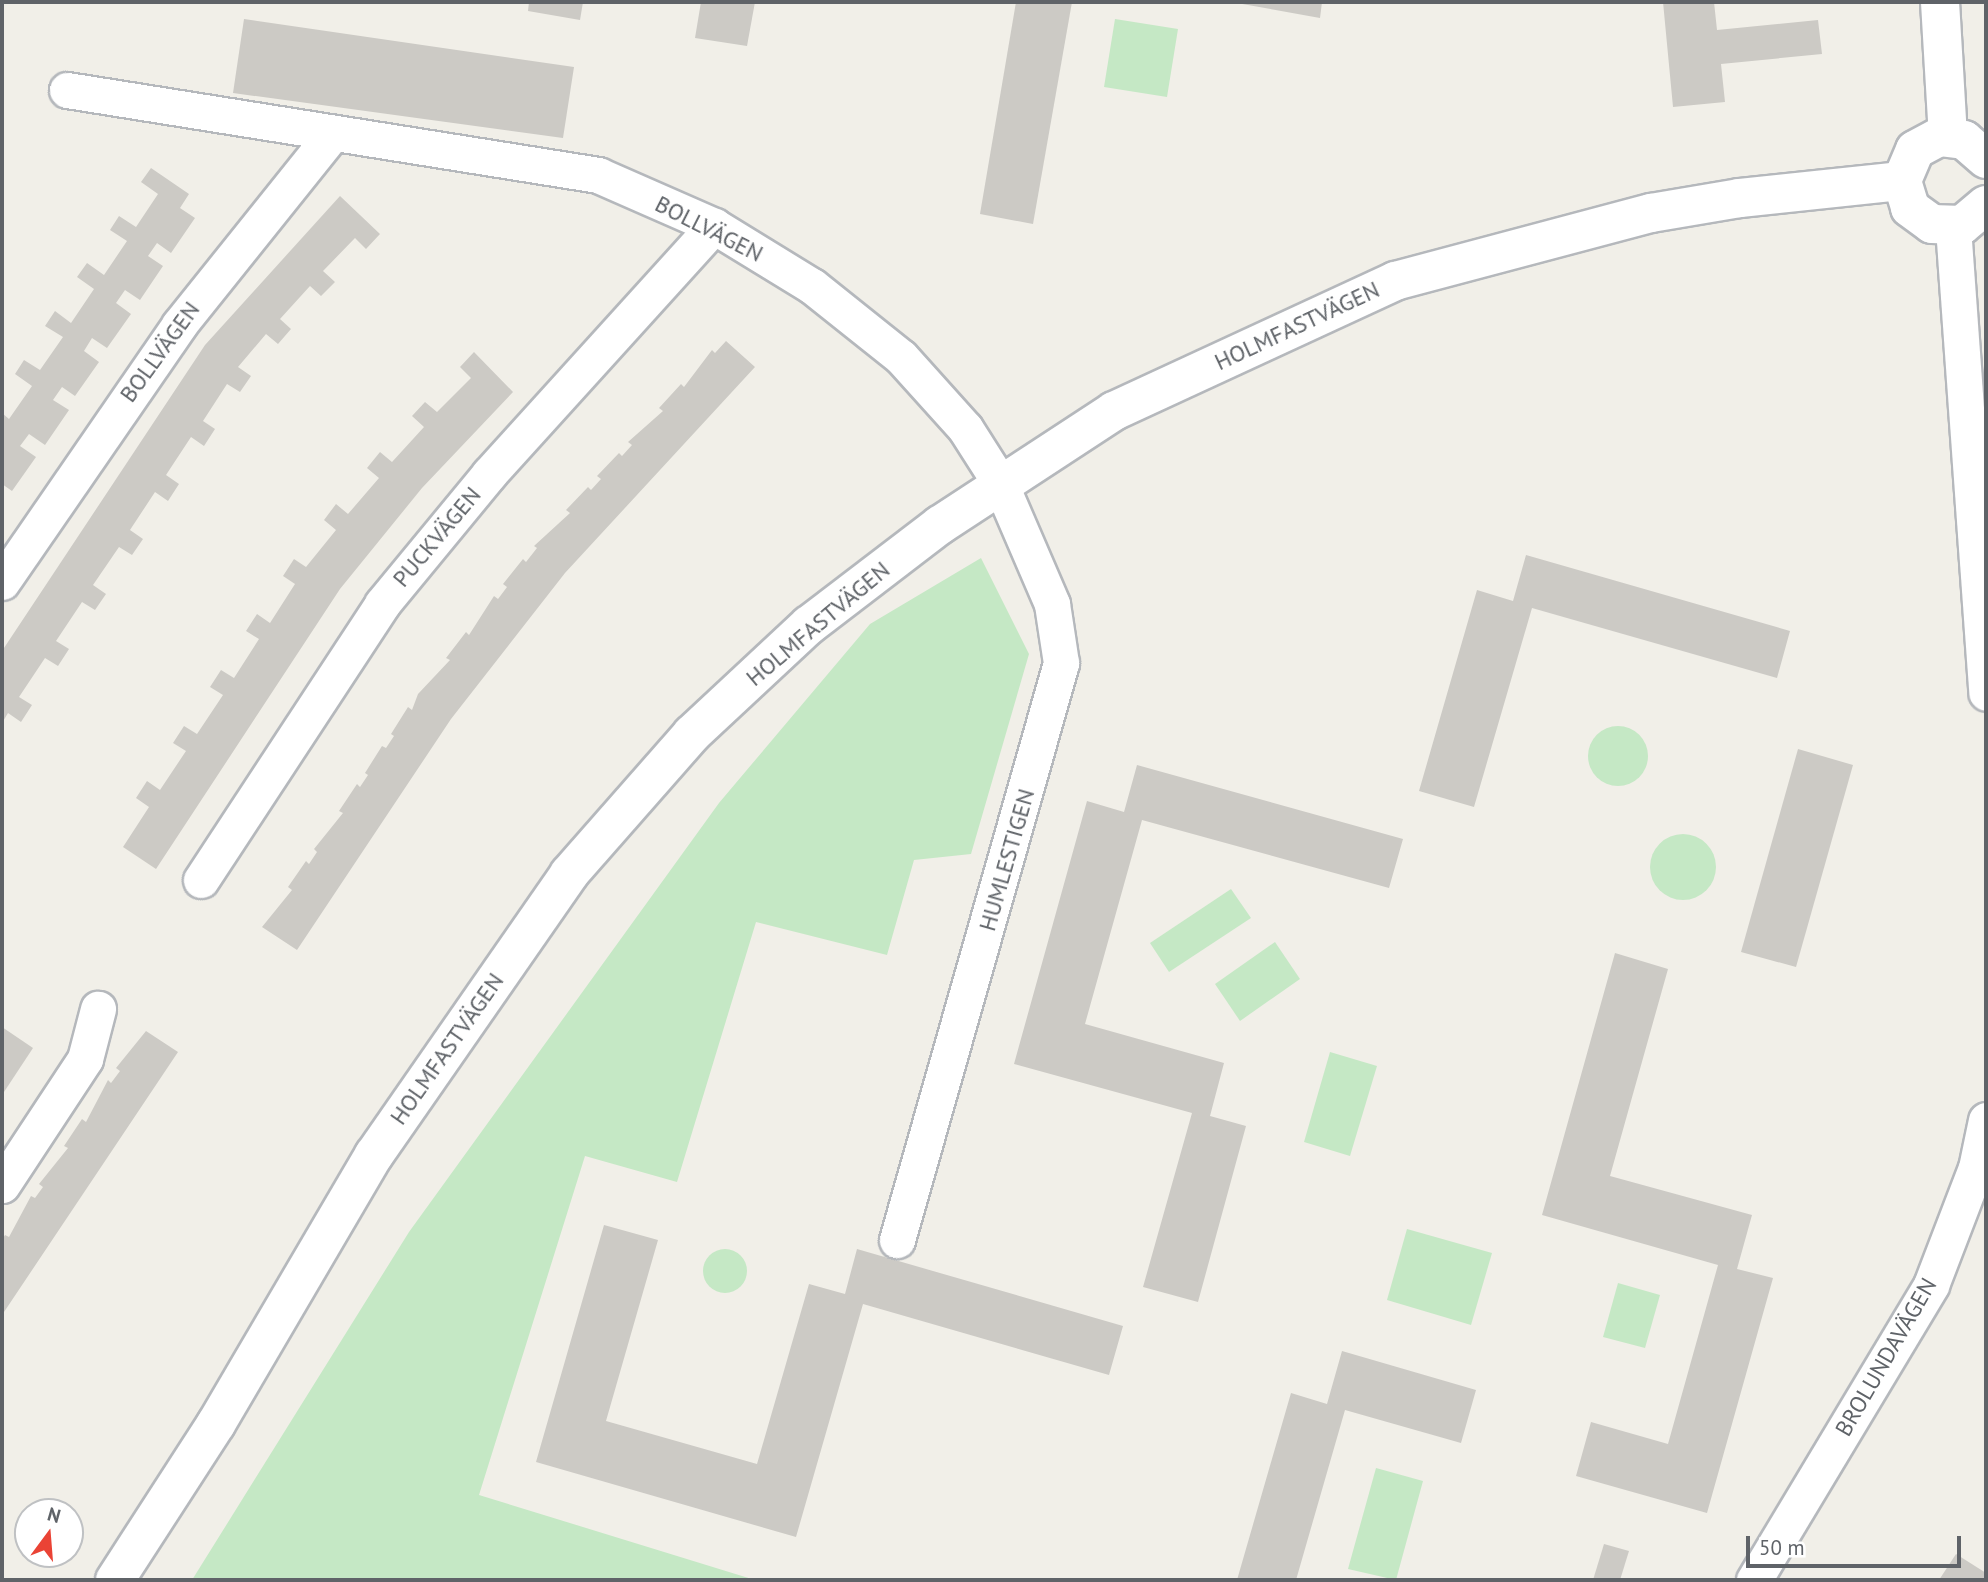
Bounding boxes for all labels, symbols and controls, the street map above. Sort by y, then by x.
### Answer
street label: BOLLVÄGEN [650,190,768,268]
street label: HOLMFASTVÄGEN [1210,276,1384,376]
street label: BOLLVÄGEN [114,296,206,408]
street label: PUCKVÄGEN [387,481,487,593]
street label: HOLMFASTVÄGEN [741,556,895,692]
street label: HUMLESTIGEN [974,786,1040,934]
street label: HOLMFASTVÄGEN [385,968,509,1130]
street label: BROLUNDAVÄGEN [1830,1273,1942,1441]
north arrow [14,1498,84,1568]
text: N [45,1501,64,1528]
scale bar [1750,1522,1965,1566]
text: 50 m [1759,1534,1805,1561]

